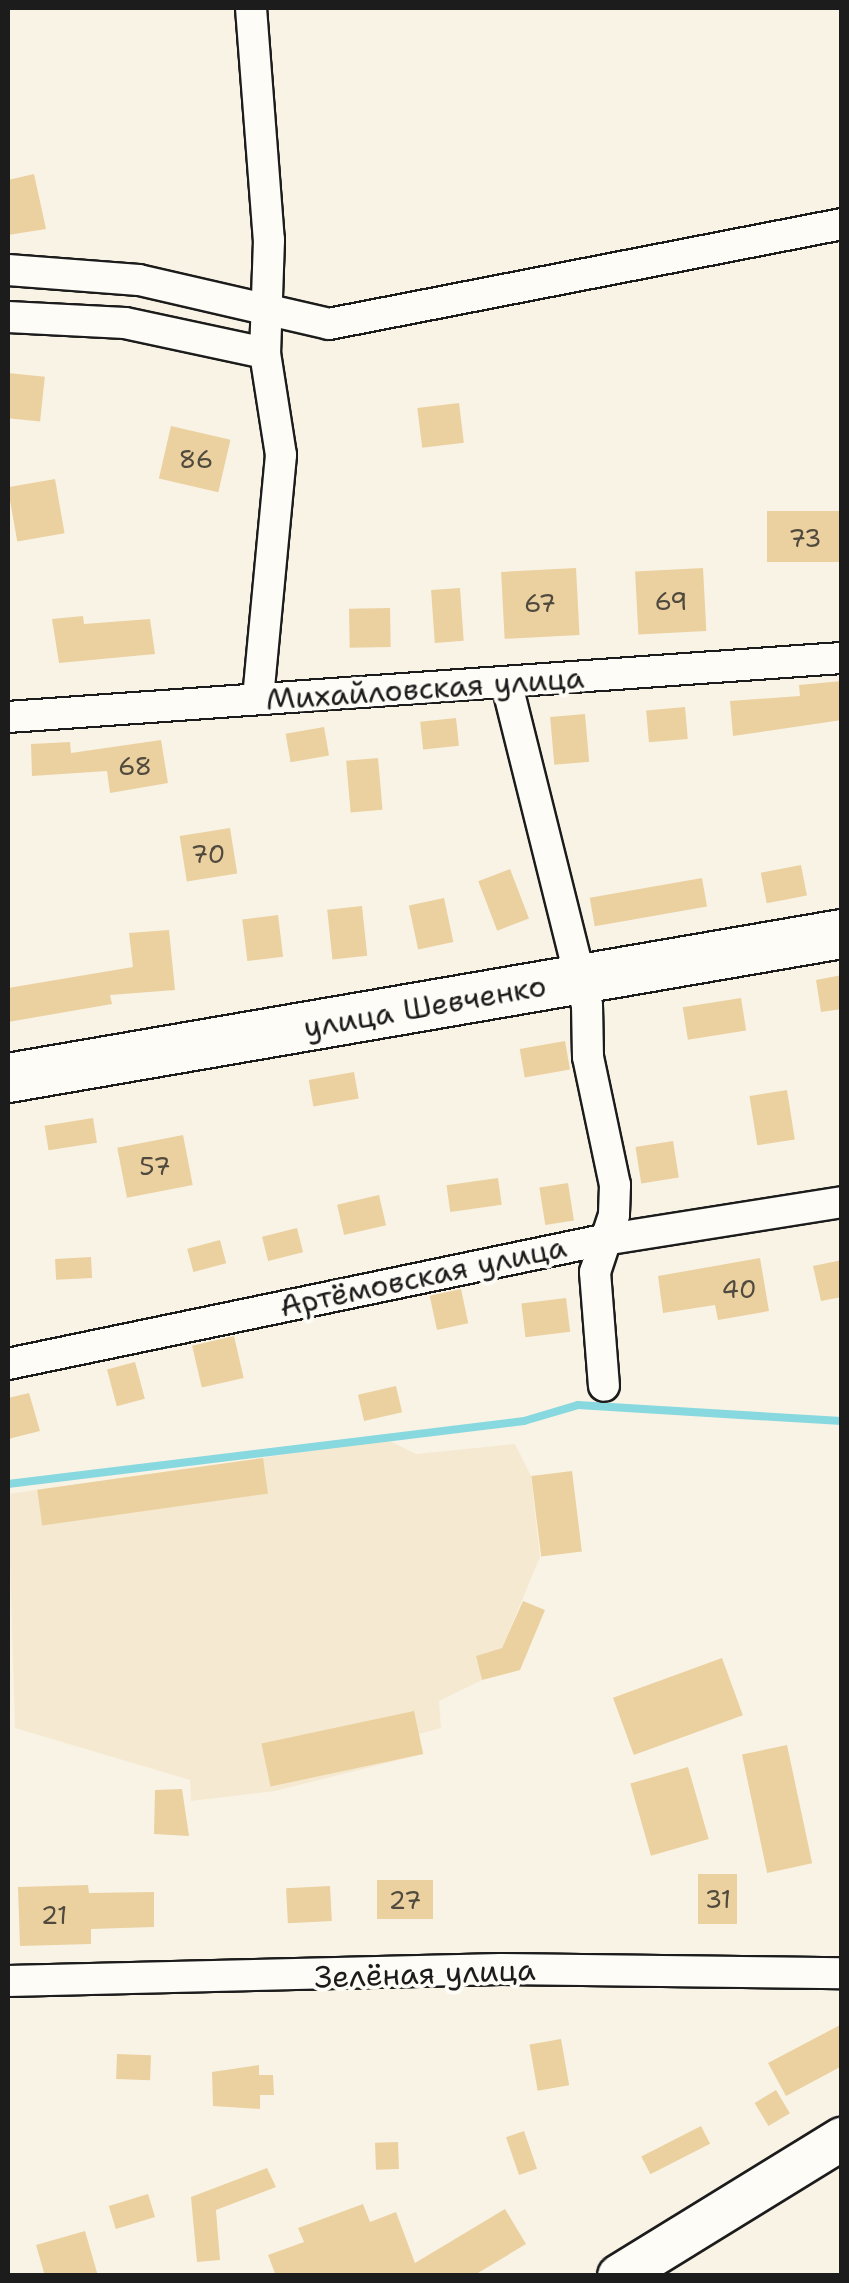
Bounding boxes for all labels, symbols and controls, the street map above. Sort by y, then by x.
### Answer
house number: 86 [179,444,213,474]
house number: 73 [788,523,822,553]
house number: 69 [654,586,688,616]
house number: 67 [524,588,556,618]
street label: Михайловская улица [265,660,585,718]
house number: 68 [118,751,152,781]
house number: 70 [191,839,225,869]
street label: улица Шевченко [301,968,549,1046]
house number: 57 [139,1151,171,1181]
street label: Артёмовская улица [276,1229,570,1325]
house number: 40 [722,1274,756,1304]
house number: 31 [705,1884,731,1914]
house number: 27 [388,1885,422,1915]
house number: 21 [41,1900,67,1930]
street label: Зелёная улица [314,1952,536,1996]

